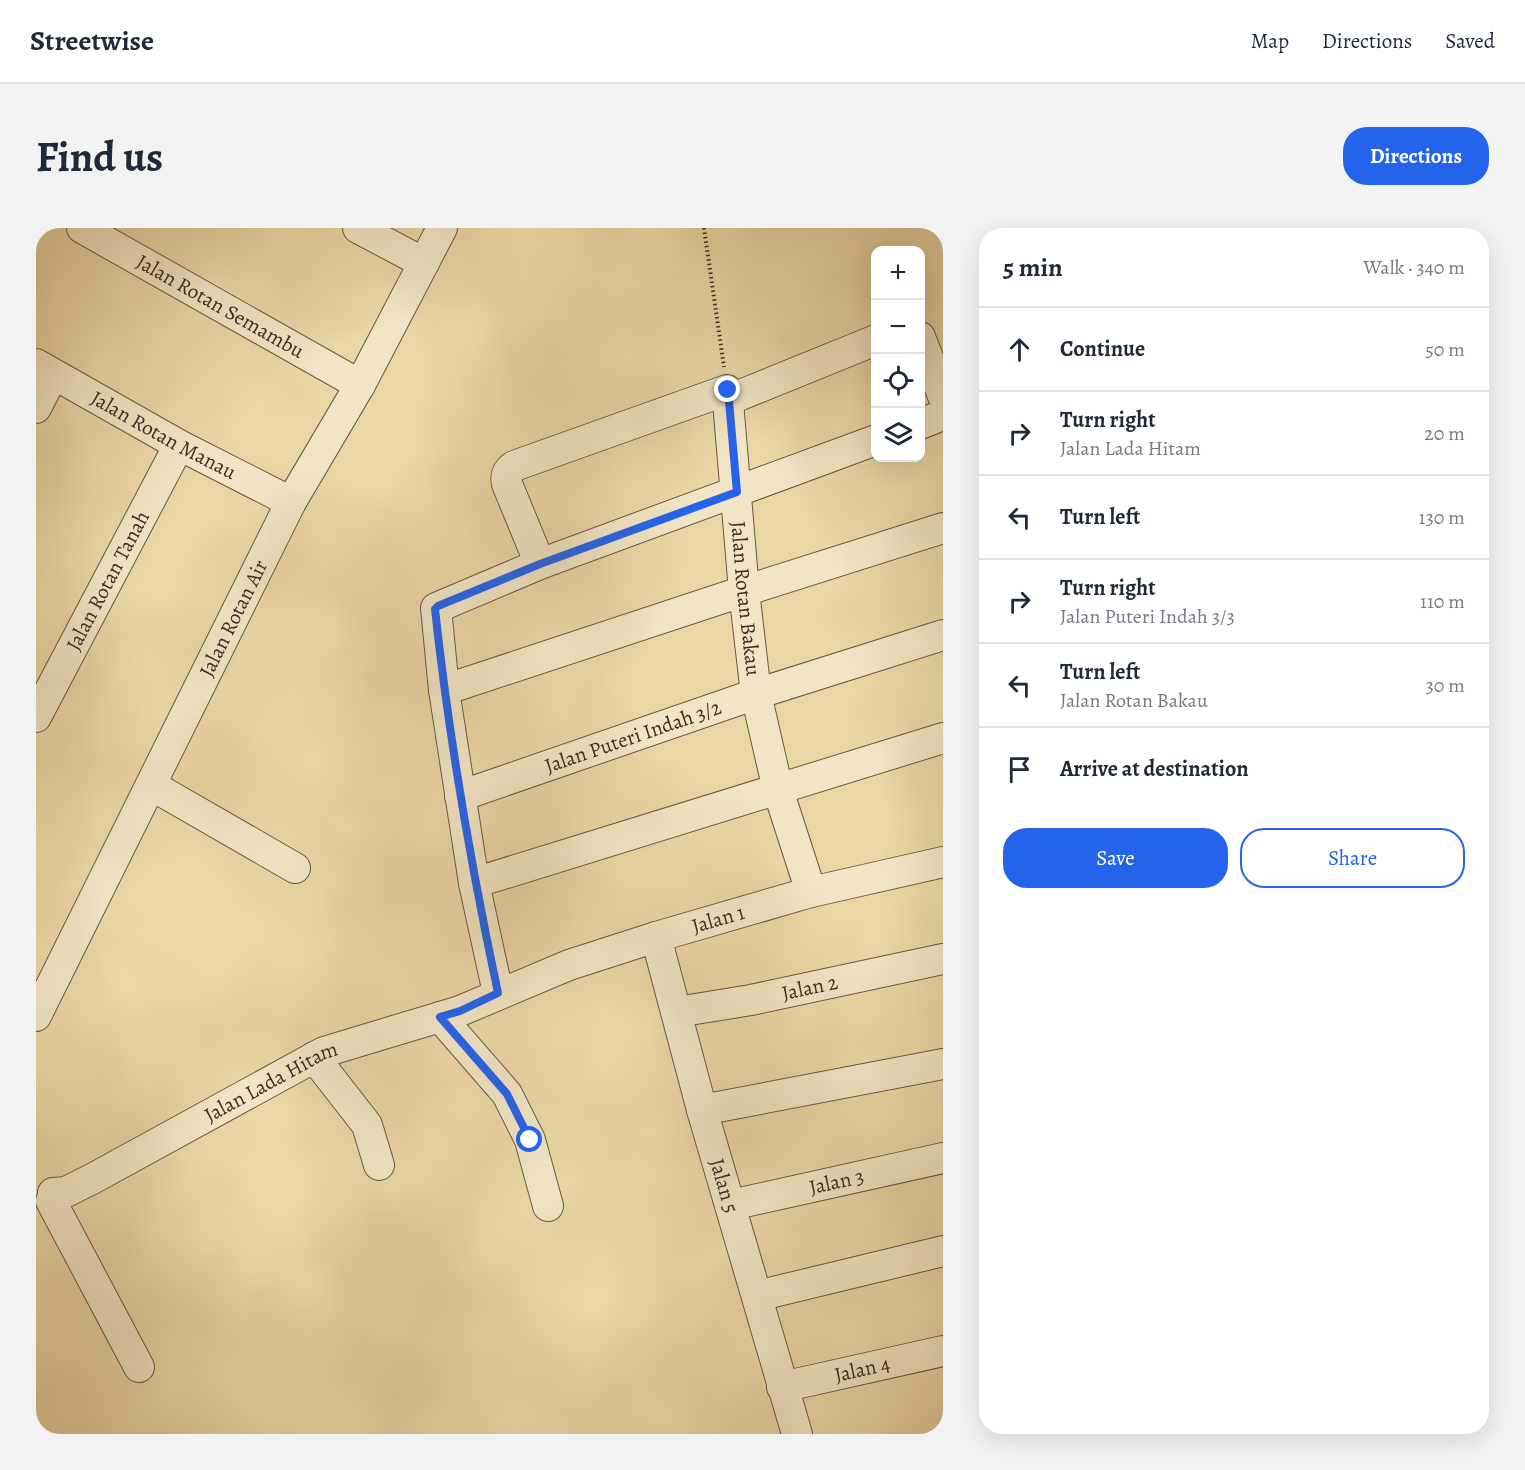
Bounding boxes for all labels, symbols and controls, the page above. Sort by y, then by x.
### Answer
text: Streetwise [30,22,154,60]
text: Map [1251,27,1289,55]
text: Directions [1322,27,1412,55]
text: Saved [1445,27,1495,55]
button: Directions [1343,127,1489,185]
text: Find us [36,128,163,185]
map controls [871,246,925,462]
button: + [871,246,925,300]
street label: Jalan Rotan Semambu [131,248,310,365]
text: 5 min [1003,250,1063,285]
text: Walk · 340 m [1363,254,1465,281]
button: − [871,300,925,354]
icon: ahead [1003,333,1036,366]
text: Continue [1060,334,1145,364]
text: 50 m [1425,336,1465,363]
button: locate [871,354,925,408]
route end [714,376,740,402]
street label: Jalan Rotan Manau [86,384,242,486]
text: Turn right [1060,405,1156,435]
button: layers [871,408,925,462]
icon: right [1003,417,1036,450]
text: 20 m [1424,420,1465,447]
text: Jalan Lada Hitam [1060,435,1201,462]
icon: left [1003,501,1036,534]
text: Turn left [1060,502,1140,532]
text: 130 m [1419,504,1465,531]
street label: Jalan Rotan Tanah [59,506,156,656]
street label: Jalan Rotan Bakau [724,520,768,678]
street label: Jalan Rotan Air [192,555,274,682]
text: Turn right [1060,573,1156,603]
icon: right [1003,585,1036,618]
text: 110 m [1420,588,1465,615]
text: Jalan Puteri Indah 3/3 [1060,603,1235,630]
text: Turn left [1060,657,1140,687]
icon: left [1003,669,1036,702]
text: 30 m [1425,672,1465,699]
text: Jalan Rotan Bakau [1060,687,1208,714]
street label: Jalan Puteri Indah 3/2 [541,693,725,780]
icon: arrive [1003,753,1036,786]
text: Arrive at destination [1060,754,1249,784]
button: Save [1003,828,1228,888]
button: Share [1240,828,1465,888]
street label: Jalan 1 [688,898,748,940]
street label: Jalan 2 [779,968,840,1007]
street label: Jalan Lada Hitam [199,1035,341,1129]
route start [516,1126,542,1152]
street label: Jalan 5 [703,1155,745,1216]
street label: Jalan 3 [806,1162,867,1201]
street label: Jalan 4 [832,1349,892,1389]

